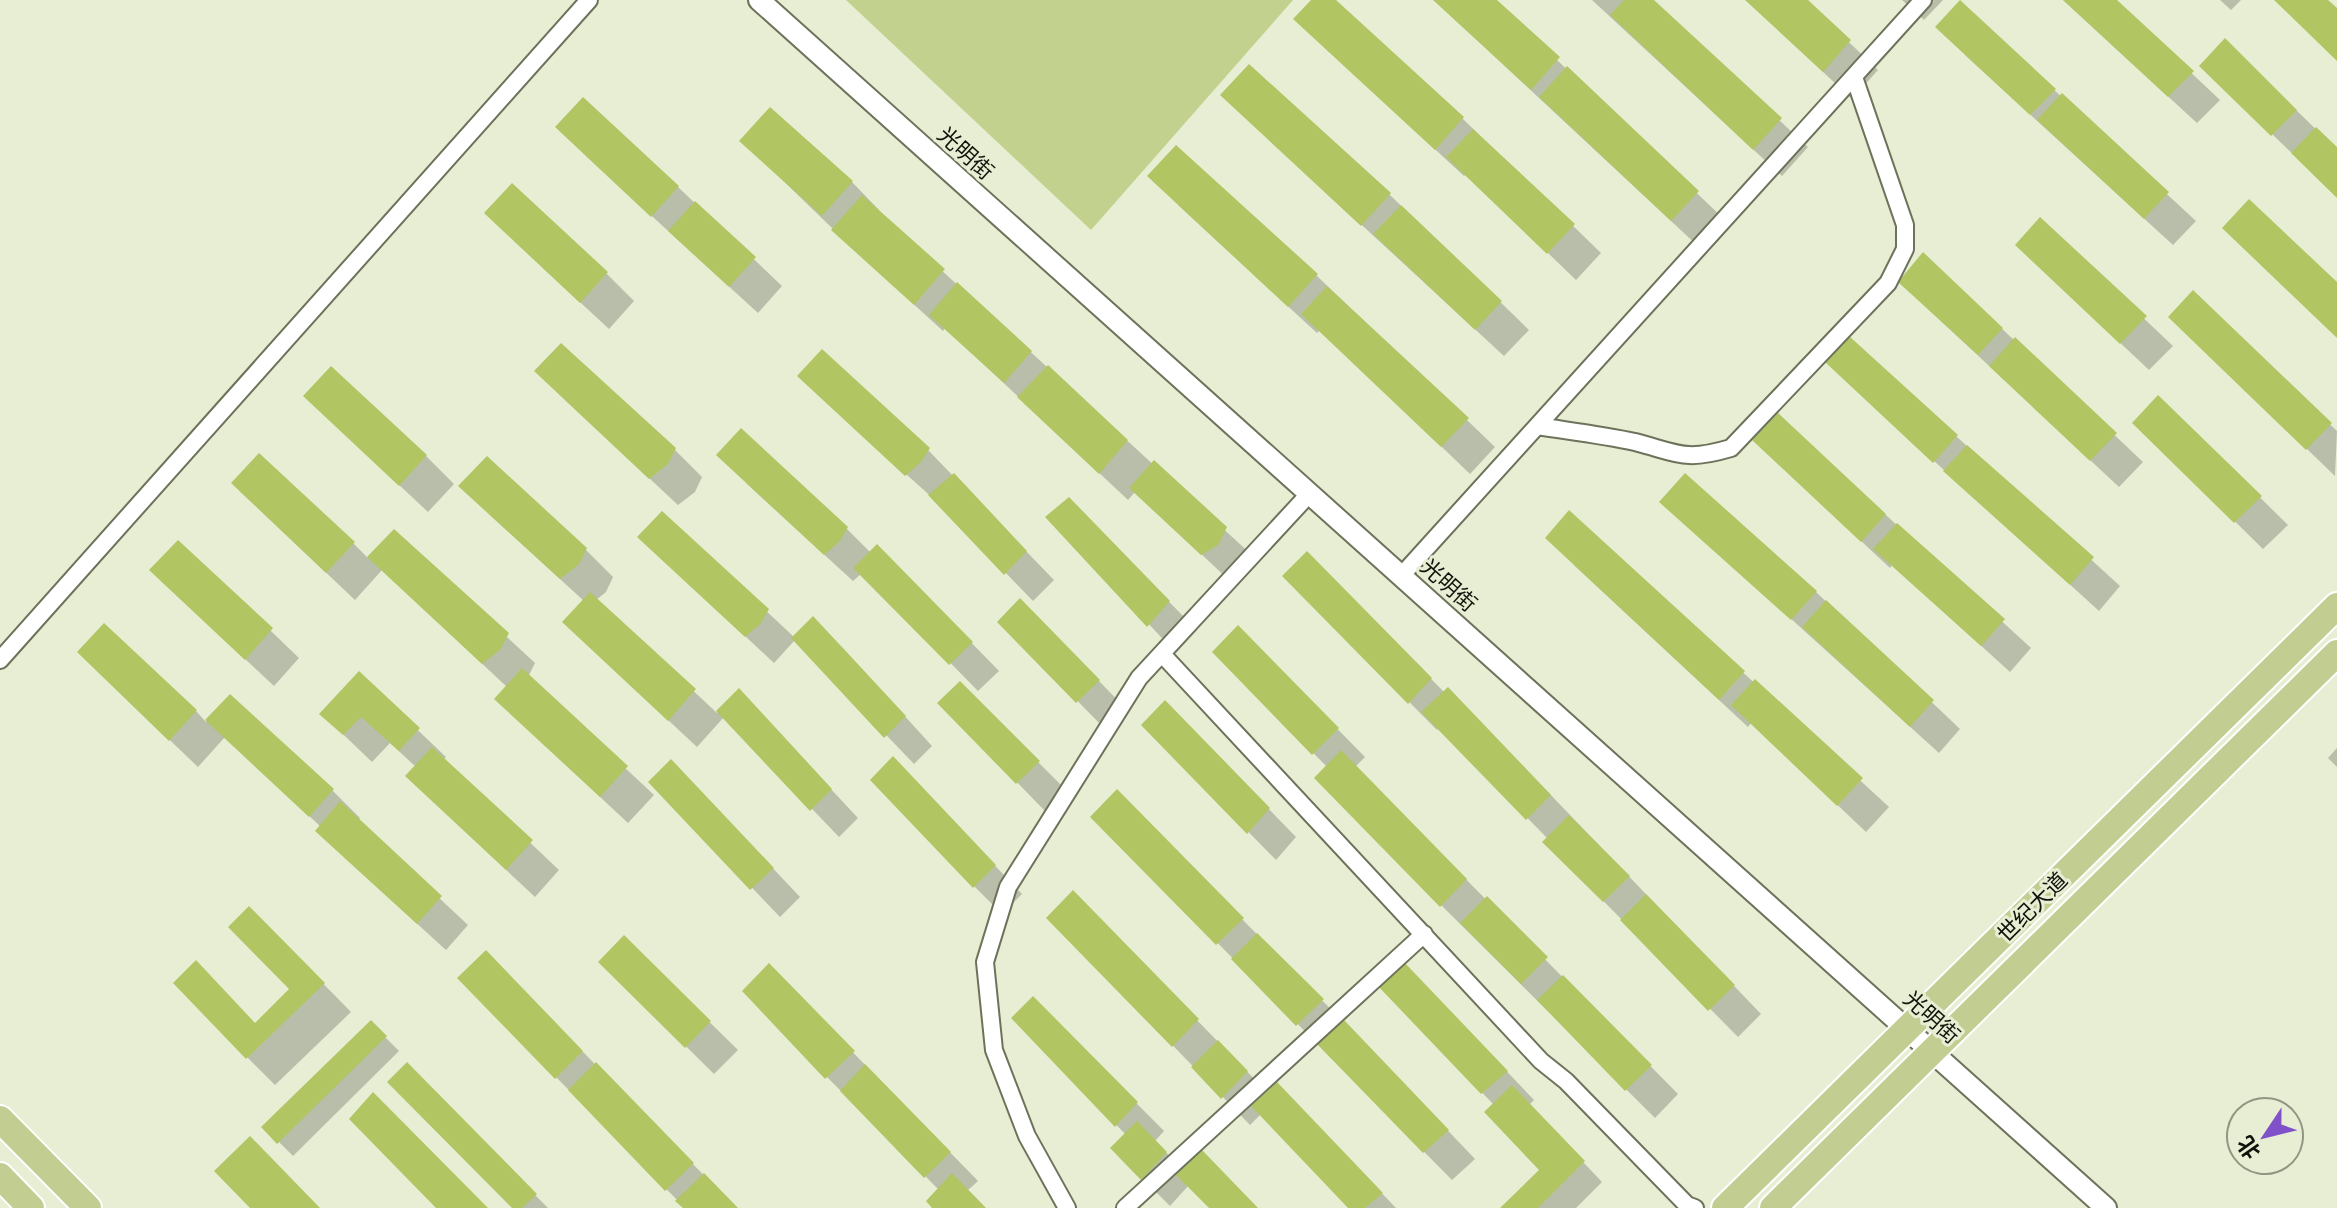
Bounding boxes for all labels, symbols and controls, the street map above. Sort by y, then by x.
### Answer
street label: 光明街 [932,120,1001,185]
street label: 光明街 [1415,552,1484,617]
street label: 世纪大道 [1990,865,2073,948]
street label: 光明街 [1898,984,1967,1049]
north arrow [2225,1096,2305,1176]
text: 北 [2230,1130,2266,1165]

